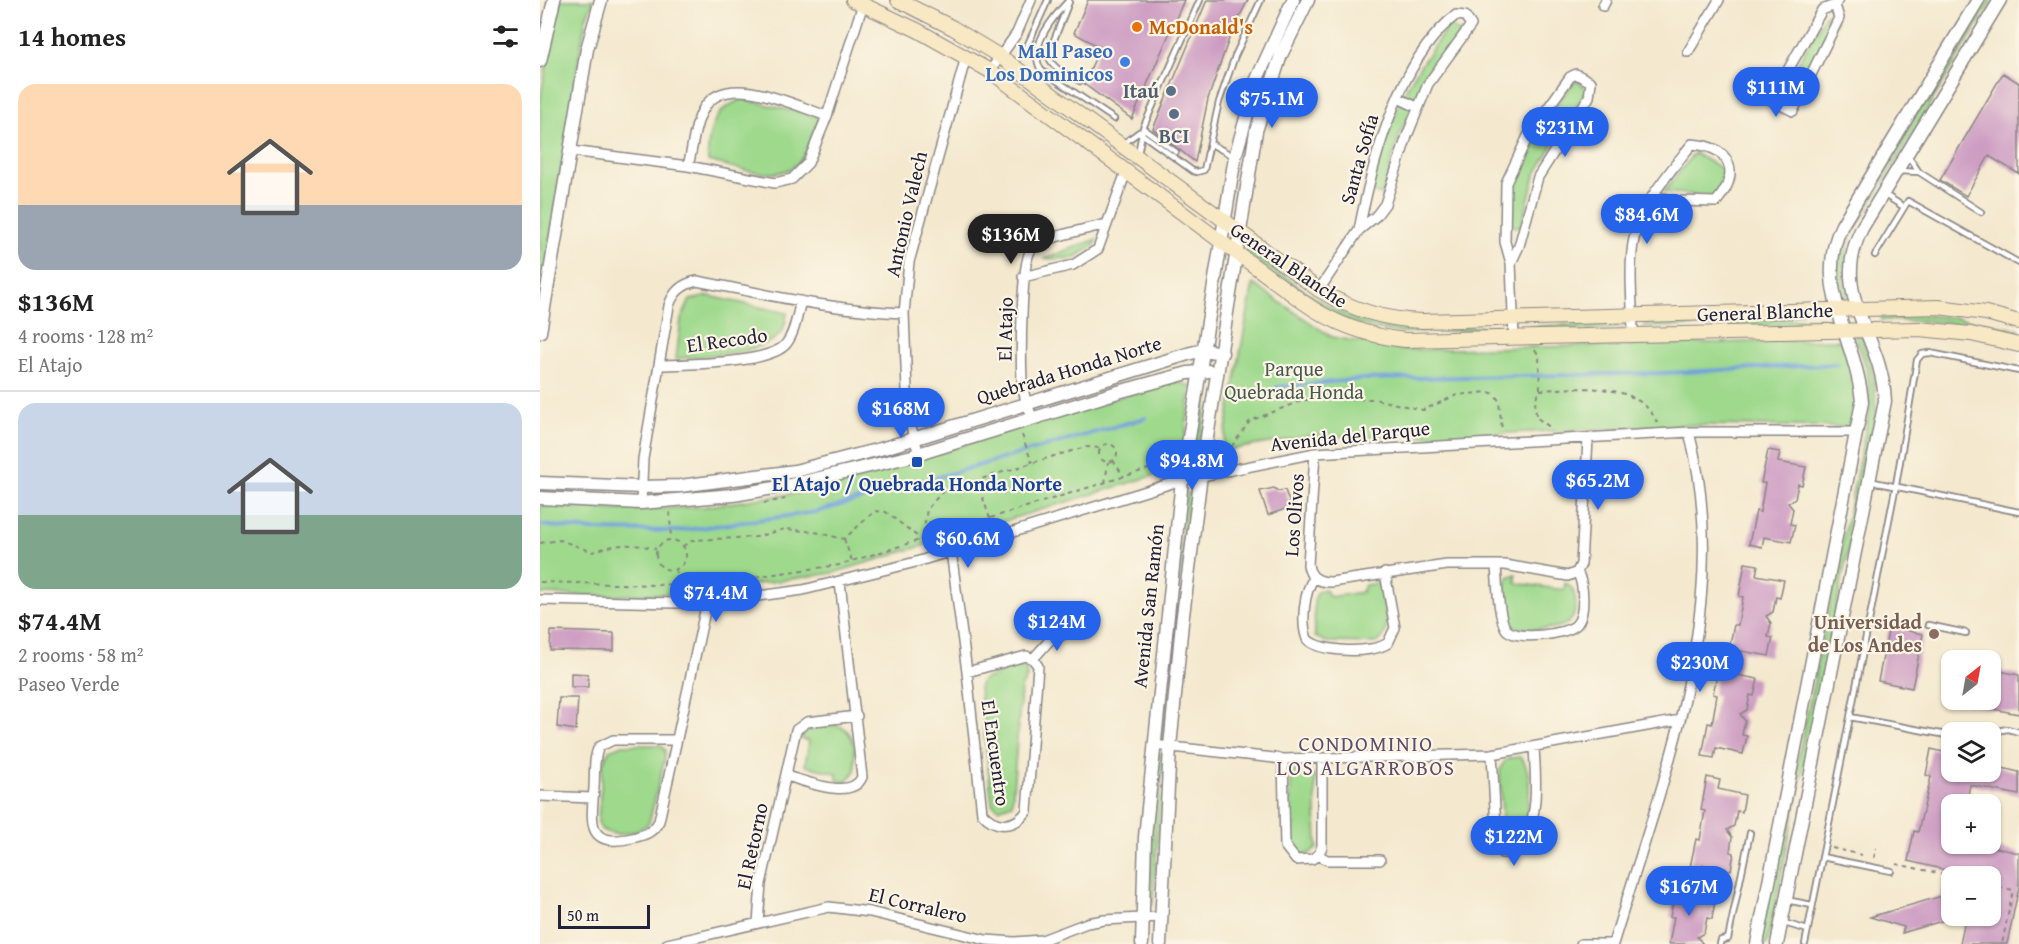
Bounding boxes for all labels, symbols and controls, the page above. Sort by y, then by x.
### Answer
place label: McDonald's [1149,12,1253,41]
text: 14 homes [18,17,126,56]
icon: filters [489,20,522,53]
marker: McDonald's [1130,20,1144,34]
place label: Mall Paseo Los Dominicos [985,36,1113,88]
marker: Mall Paseo Los Dominicos [1118,55,1132,69]
pin: $111M [1734,67,1818,118]
text: $111M [1747,72,1805,101]
place label: Itaú [1123,76,1160,105]
pin: $75.1M [1223,78,1321,129]
text: $75.1M [1240,83,1304,112]
marker: Itaú [1164,84,1178,98]
marker: BCI [1167,107,1181,121]
pin: $231M [1523,107,1607,158]
street label: Santa Sofía [1332,110,1385,207]
text: $231M [1536,112,1594,141]
place label: BCI [1159,121,1189,150]
icon: home [216,123,324,231]
street label: Antonio Valech [877,148,934,280]
pin: $84.6M [1598,194,1696,245]
text: $84.6M [1615,199,1679,228]
pin: $136M [969,214,1053,265]
street label: General Blanche [1225,215,1354,315]
text: $136M [982,219,1040,248]
text: $136M [18,282,94,321]
street label: General Blanche [1696,295,1834,328]
street label: El Atajo [989,297,1020,361]
street label: El Recodo [685,320,769,360]
text: 4 rooms · 128 m² [18,321,153,350]
street label: Quebrada Honda Norte [973,328,1165,411]
text: El Atajo [18,350,82,379]
park label: Parque Quebrada Honda [1224,354,1364,406]
pin: $168M [859,388,943,439]
text: $168M [872,393,930,422]
street label: Avenida del Parque [1269,413,1431,458]
pin: $94.8M [1143,440,1241,491]
icon: home [216,442,324,550]
text: $94.8M [1160,445,1224,474]
marker: El Atajo / Quebrada Honda Norte [910,455,924,469]
pin: $65.2M [1549,460,1647,511]
text: $65.2M [1566,465,1630,494]
place label: El Atajo / Quebrada Honda Norte [772,469,1062,498]
street label: Los Olivos [1276,472,1311,558]
pin: $60.6M [919,518,1017,569]
street label: Avenida San Ramón [1124,522,1171,690]
text: $60.6M [936,523,1000,552]
pin: $74.4M [667,572,765,623]
text: $74.4M [684,577,748,606]
text: $74.4M [18,601,102,640]
pin: $124M [1015,601,1099,652]
text: $124M [1028,606,1086,635]
place label: Universidad de Los Andes [1808,607,1923,659]
marker: Universidad de Los Andes [1927,627,1941,641]
text: 2 rooms · 58 m² [18,640,144,669]
pin: $230M [1658,642,1742,693]
text: $230M [1671,647,1729,676]
north arrow [1941,650,2001,710]
map controls [1941,650,2001,926]
text: Paseo Verde [18,669,120,698]
street label: El Encuentro [975,698,1018,808]
button: layers [1941,722,2001,782]
district label: CONDOMINIO LOS ALGARROBOS [1277,728,1455,783]
button: + [1941,794,2001,854]
street label: El Retorno [728,800,775,892]
pin: $122M [1472,816,1556,867]
text: $122M [1485,821,1543,850]
pin: $167M [1647,866,1731,917]
button: − [1941,866,2001,926]
text: $167M [1660,871,1718,900]
street label: El Corralero [866,879,970,930]
scale bar [558,902,650,930]
text: 50 m [567,903,599,927]

